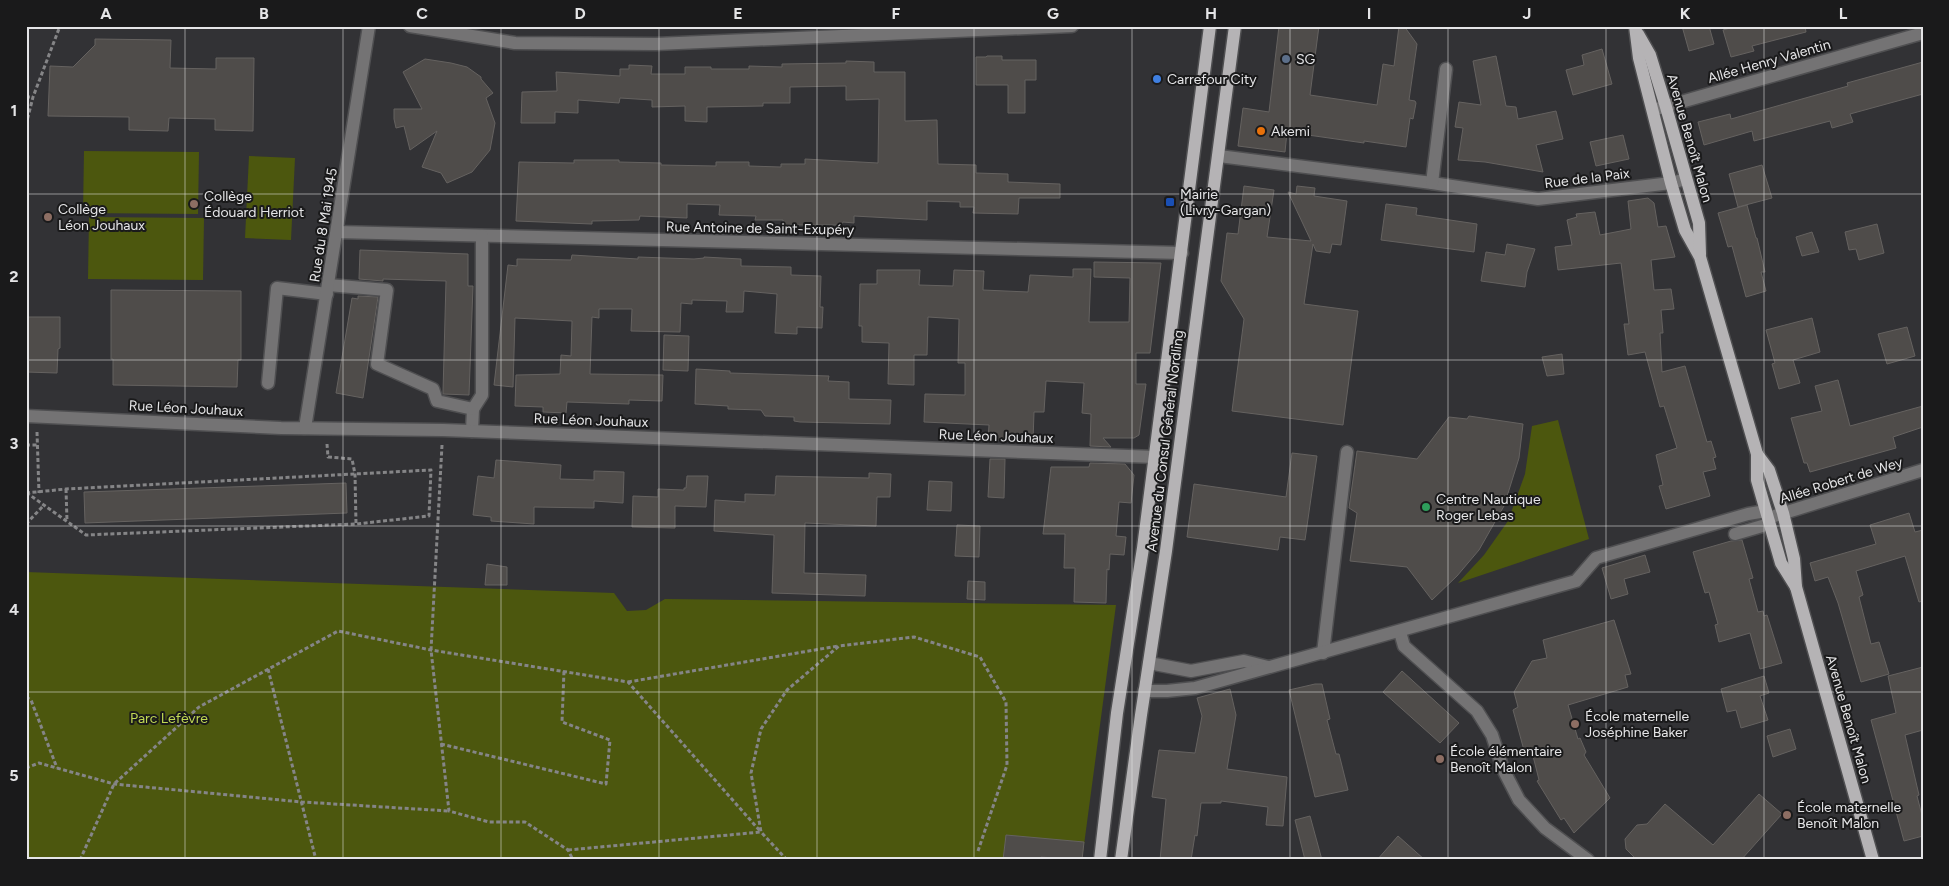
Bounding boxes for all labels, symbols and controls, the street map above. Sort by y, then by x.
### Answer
text: A [100,4,112,23]
text: B [259,4,269,23]
text: C [416,4,428,23]
text: D [574,4,586,23]
text: E [733,4,743,23]
text: F [892,4,901,23]
text: G [1047,4,1059,23]
text: H [1205,4,1217,23]
text: I [1367,4,1371,23]
text: J [1523,4,1531,23]
text: K [1680,4,1691,23]
text: L [1839,4,1848,23]
street label: Allée Henry Valentin [1706,36,1833,87]
place label: SG [1296,51,1316,68]
marker: SG [1280,53,1292,65]
place label: Carrefour City [1167,71,1257,88]
street label: Avenue Benoît Malon [1663,72,1716,205]
marker: Carrefour City [1151,73,1163,85]
text: 1 [11,101,17,120]
place label: Akemi [1271,123,1310,140]
marker: Akemi [1255,125,1267,137]
street label: Rue de la Paix [1544,165,1631,192]
street label: Rue du 8 Mai 1945 [306,167,341,283]
place label: Mairie (Livry-Gargan) [1180,186,1271,219]
place label: Collège Édouard Herriot [204,188,304,221]
marker: Mairie (Livry-Gargan) [1164,196,1176,208]
marker: Collège Édouard Herriot [188,198,200,210]
place label: Collège Léon Jouhaux [58,201,145,234]
marker: Collège Léon Jouhaux [42,211,54,223]
street label: Rue Antoine de Saint-Exupéry [666,218,855,239]
text: 2 [9,267,19,286]
street label: Avenue du Consul Général Nordling [1143,329,1188,553]
street label: Rue Léon Jouhaux [128,397,244,420]
street label: Rue Léon Jouhaux [533,410,649,431]
street label: Rue Léon Jouhaux [938,426,1054,447]
text: 3 [10,434,19,453]
street label: Allée Robert de Wey [1778,454,1905,507]
place label: Centre Nautique Roger Lebas [1436,491,1541,524]
marker: Centre Nautique Roger Lebas [1420,501,1432,513]
text: 4 [9,600,19,619]
street label: Avenue Benoît Malon [1822,653,1875,786]
place label: École maternelle Joséphine Baker [1585,708,1689,741]
park label: Parc Lefèvre [130,710,208,727]
marker: École maternelle Joséphine Baker [1569,718,1581,730]
place label: École élémentaire Benoît Malon [1450,743,1562,776]
marker: École élémentaire Benoît Malon [1434,753,1446,765]
text: 5 [9,766,19,785]
place label: École maternelle Benoît Malon [1797,799,1901,832]
marker: École maternelle Benoît Malon [1781,809,1793,821]

